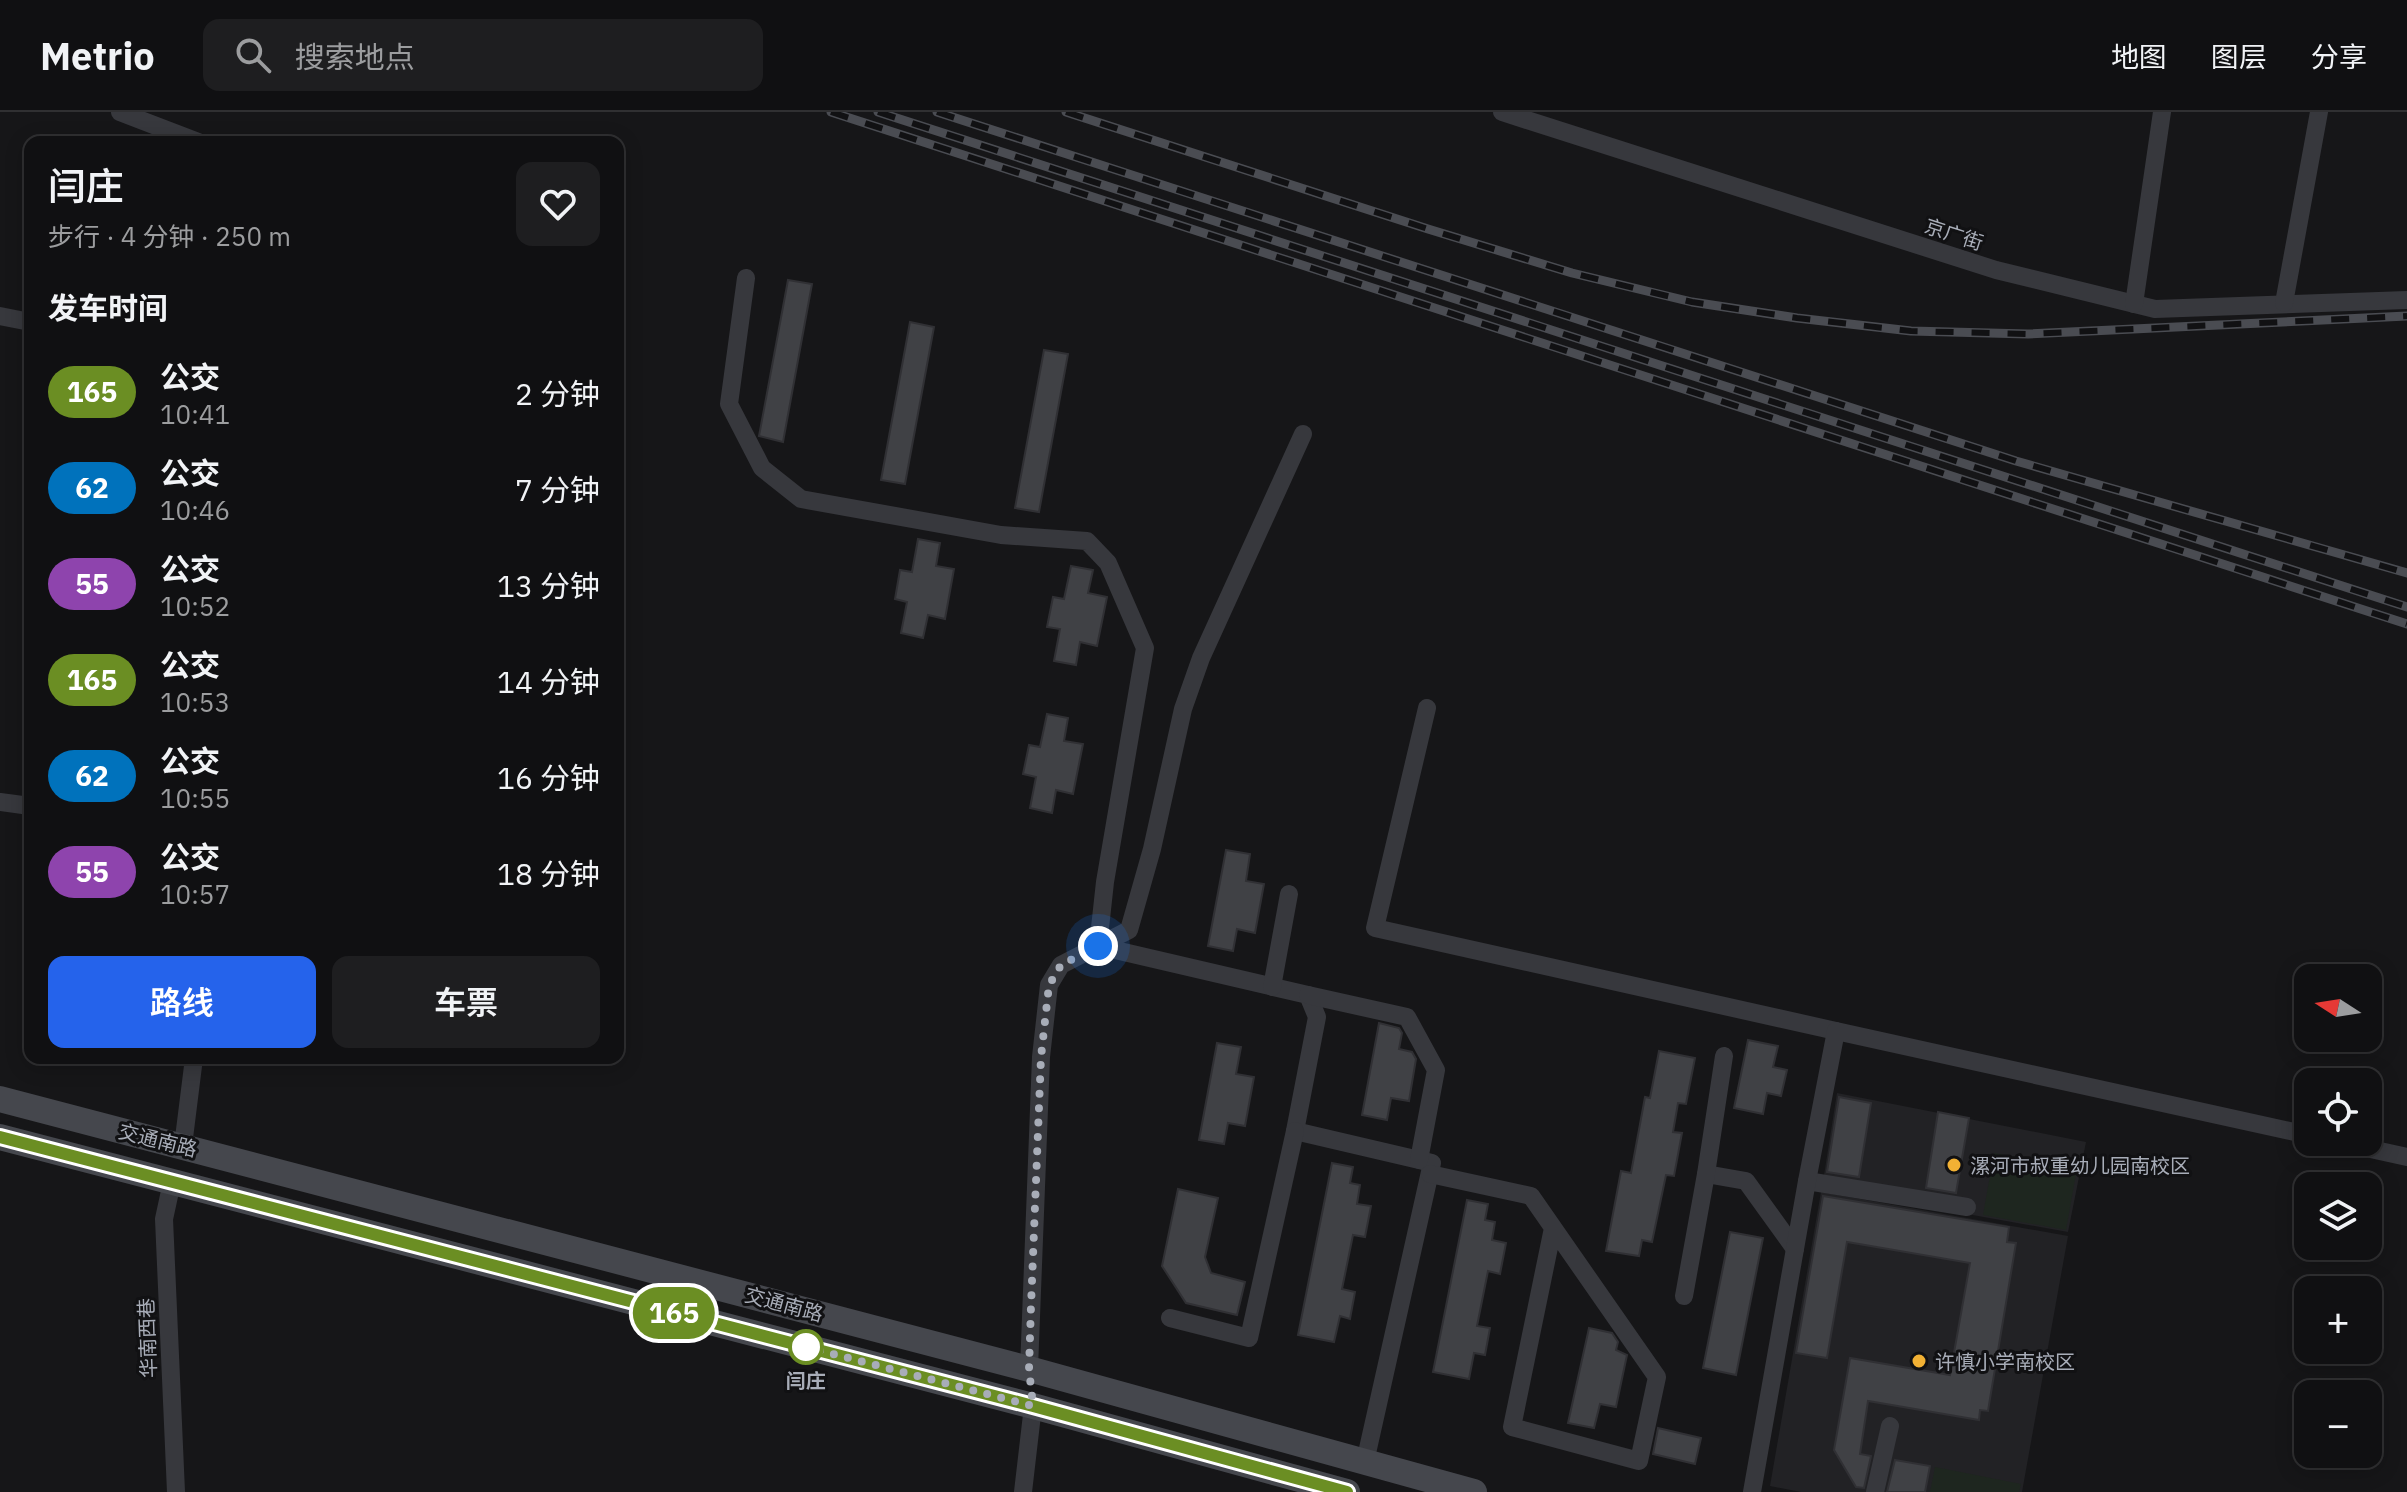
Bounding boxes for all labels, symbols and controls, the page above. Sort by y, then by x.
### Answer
search box [203,19,763,91]
text: Metrio [40,31,155,80]
icon: search [231,33,275,77]
text: 搜索地点 [295,37,415,76]
text: 地图 [2111,38,2167,75]
text: 图层 [2211,38,2267,75]
text: 分享 [2311,38,2367,75]
text: 闫庄 [48,161,124,210]
button: heart [516,162,600,246]
street label: 京广街 [1921,212,1987,256]
text: 步行 · 4 分钟 · 250 m [48,219,291,253]
text: 发车时间 [48,288,168,327]
text: 公交 [160,357,220,396]
text: 165 [67,373,117,410]
text: 2 分钟 [515,374,600,413]
text: 10:41 [160,397,230,431]
text: 公交 [160,453,220,492]
text: 62 [75,469,109,506]
text: 7 分钟 [515,470,600,509]
text: 10:46 [160,493,230,527]
text: 公交 [160,549,220,588]
text: 55 [75,565,109,602]
text: 13 分钟 [497,566,600,605]
text: 10:52 [160,589,230,623]
text: 公交 [160,645,220,684]
text: 165 [67,661,117,698]
text: 14 分钟 [497,662,600,701]
text: 10:53 [160,685,230,719]
text: 公交 [160,741,220,780]
text: 62 [75,757,109,794]
text: 16 分钟 [497,758,600,797]
text: 10:55 [160,781,230,815]
text: 公交 [160,837,220,876]
text: 55 [75,853,109,890]
text: 18 分钟 [497,854,600,893]
text: 10:57 [160,877,230,911]
your location [1078,926,1118,966]
button: 路线 [48,956,316,1048]
button: 车票 [332,956,600,1048]
north arrow [2294,964,2382,1052]
map controls [2294,964,2382,1468]
button: locate [2294,1068,2382,1156]
street label: 交通南路 [116,1117,200,1163]
place label: 漯河市叔重幼儿园南校区 [1970,1152,2190,1179]
marker: 漯河市叔重幼儿园南校区 [1945,1156,1963,1174]
button: layers [2294,1172,2382,1260]
button: + [2294,1276,2382,1364]
street label: 交通南路 [742,1281,826,1327]
line badge: 165 [628,1287,720,1339]
text: 165 [649,1294,699,1331]
street label: 华南西巷 [132,1298,162,1378]
marker: 闫庄 [789,1330,823,1364]
place label: 许慎小学南校区 [1935,1348,2075,1375]
marker: 许慎小学南校区 [1910,1352,1928,1370]
place label: 闫庄 [786,1367,826,1394]
button: − [2294,1380,2382,1468]

